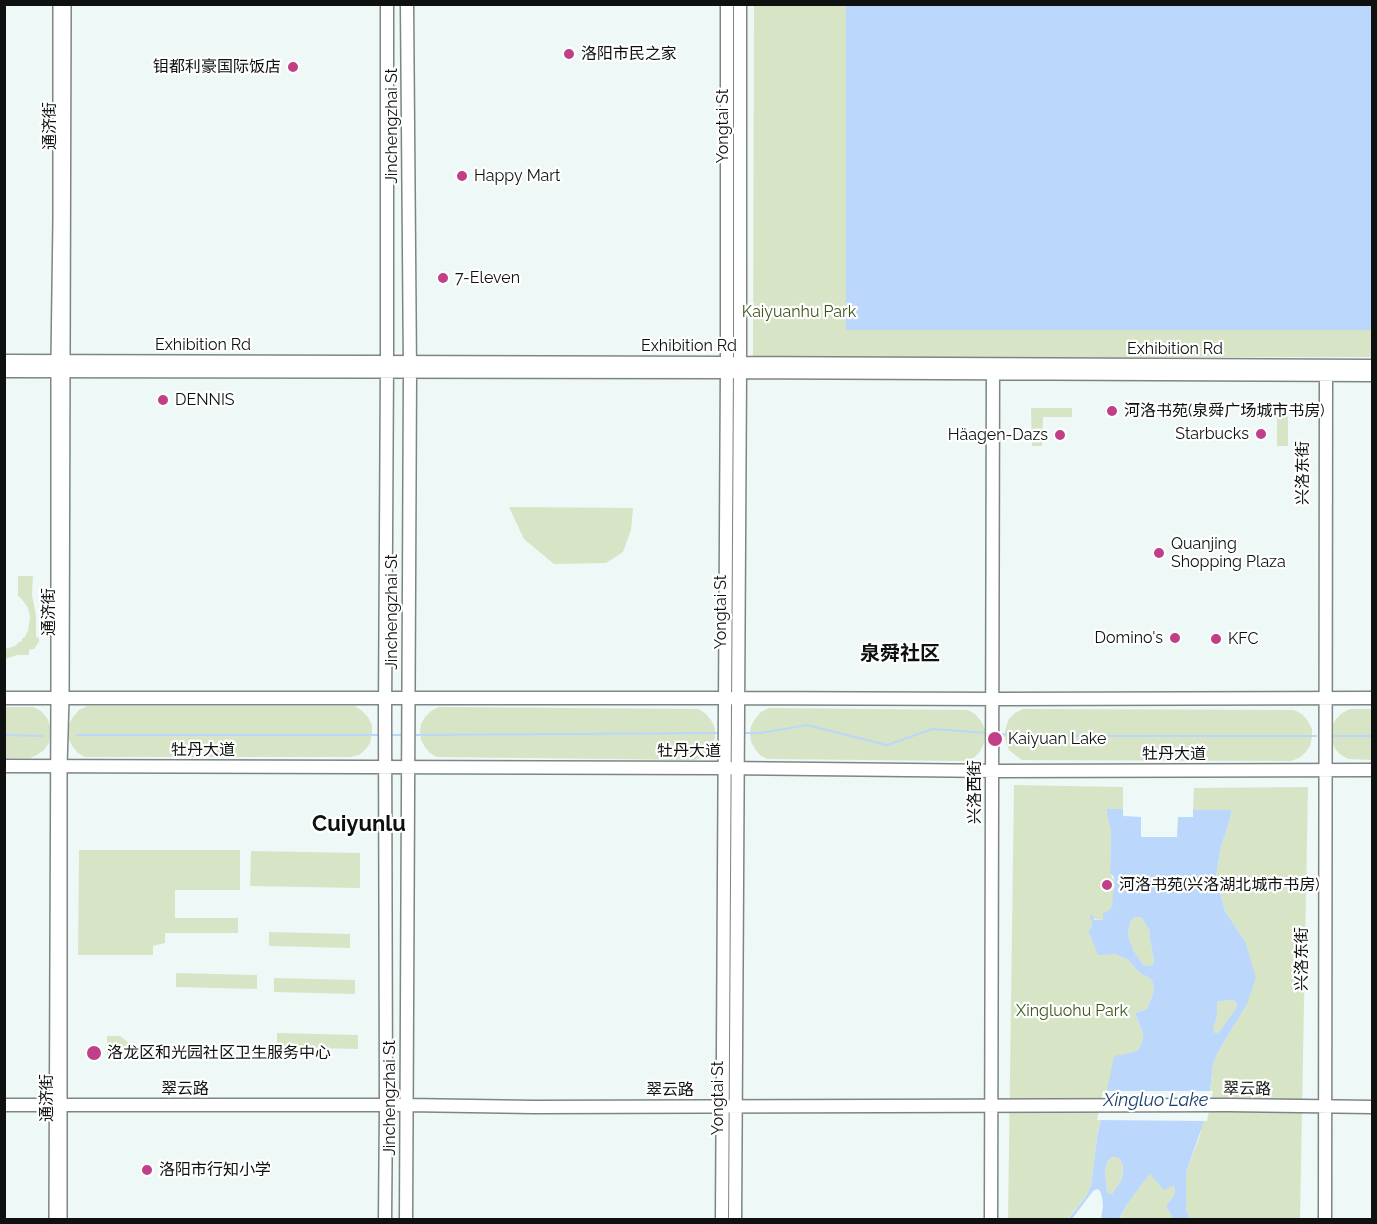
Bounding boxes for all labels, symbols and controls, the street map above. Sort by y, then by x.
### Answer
place label: 洛阳市民之家 [581,44,677,64]
marker: 洛阳市民之家 [562,47,576,61]
place label: 钼都利豪国际饭店 [153,57,281,77]
marker: 钼都利豪国际饭店 [286,60,300,74]
street label: Jinchengzhai St [382,68,402,184]
street label: Yongtai St [713,89,733,163]
street label: 通济街 [40,102,60,150]
place label: Happy Mart [474,166,560,186]
marker: Happy Mart [455,169,469,183]
place label: 7-Eleven [455,268,520,288]
marker: 7-Eleven [436,271,450,285]
park label: Kaiyuanhu Park [742,302,856,322]
street label: Exhibition Rd [155,335,251,355]
street label: Exhibition Rd [641,336,737,356]
street label: Exhibition Rd [1127,339,1223,359]
place label: DENNIS [175,390,235,410]
marker: DENNIS [156,393,170,407]
place label: 河洛书苑(泉舜广场城市书房) [1124,401,1325,421]
marker: 河洛书苑(泉舜广场城市书房) [1105,404,1119,418]
place label: Starbucks [1175,424,1249,444]
place label: Häagen-Dazs [948,425,1048,445]
marker: Starbucks [1254,427,1268,441]
marker: Häagen-Dazs [1053,428,1067,442]
street label: 兴洛东街 [1293,441,1313,505]
place label: Quanjing Shopping Plaza [1171,534,1286,572]
marker: Quanjing Shopping Plaza [1152,546,1166,560]
street label: Jinchengzhai St [382,554,402,670]
street label: Yongtai St [711,575,731,649]
street label: 通济街 [39,588,59,636]
place label: Domino's [1095,628,1163,648]
place label: KFC [1228,629,1258,649]
marker: Domino's [1168,631,1182,645]
marker: KFC [1209,632,1223,646]
district label: 泉舜社区 [860,642,940,666]
place label: Kaiyuan Lake [1008,729,1106,749]
marker: Kaiyuan Lake [986,730,1004,748]
street label: 牡丹大道 [171,740,235,760]
street label: 牡丹大道 [657,741,721,761]
street label: 牡丹大道 [1142,744,1206,764]
street label: 兴洛西街 [965,760,985,824]
district label: Cuiyunlu [312,811,406,837]
place label: 河洛书苑(兴洛湖北城市书房) [1119,875,1320,895]
marker: 河洛书苑(兴洛湖北城市书房) [1100,878,1114,892]
street label: 兴洛东街 [1292,927,1312,991]
park label: Xingluohu Park [1016,1001,1128,1021]
street label: Jinchengzhai St [380,1040,400,1156]
place label: 洛龙区和光园社区卫生服务中心 [107,1043,331,1063]
marker: 洛龙区和光园社区卫生服务中心 [85,1044,103,1062]
street label: Yongtai St [708,1061,728,1135]
street label: 通济街 [37,1074,57,1122]
street label: 翠云路 [161,1079,209,1099]
street label: 翠云路 [1223,1079,1271,1099]
street label: 翠云路 [646,1080,694,1100]
water label: Xingluo Lake [1104,1090,1208,1112]
place label: 洛阳市行知小学 [159,1160,271,1180]
marker: 洛阳市行知小学 [140,1163,154,1177]

